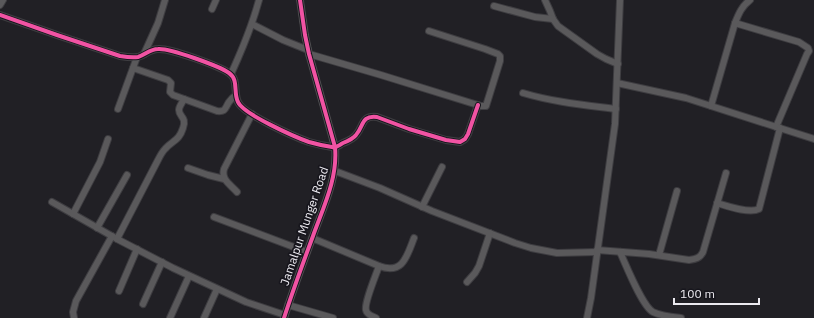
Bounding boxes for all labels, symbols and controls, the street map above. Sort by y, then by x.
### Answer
street label: Jamalpur Munger Road [277,165,331,287]
scale bar [674,280,759,306]
text: 100 m [680,286,715,301]

